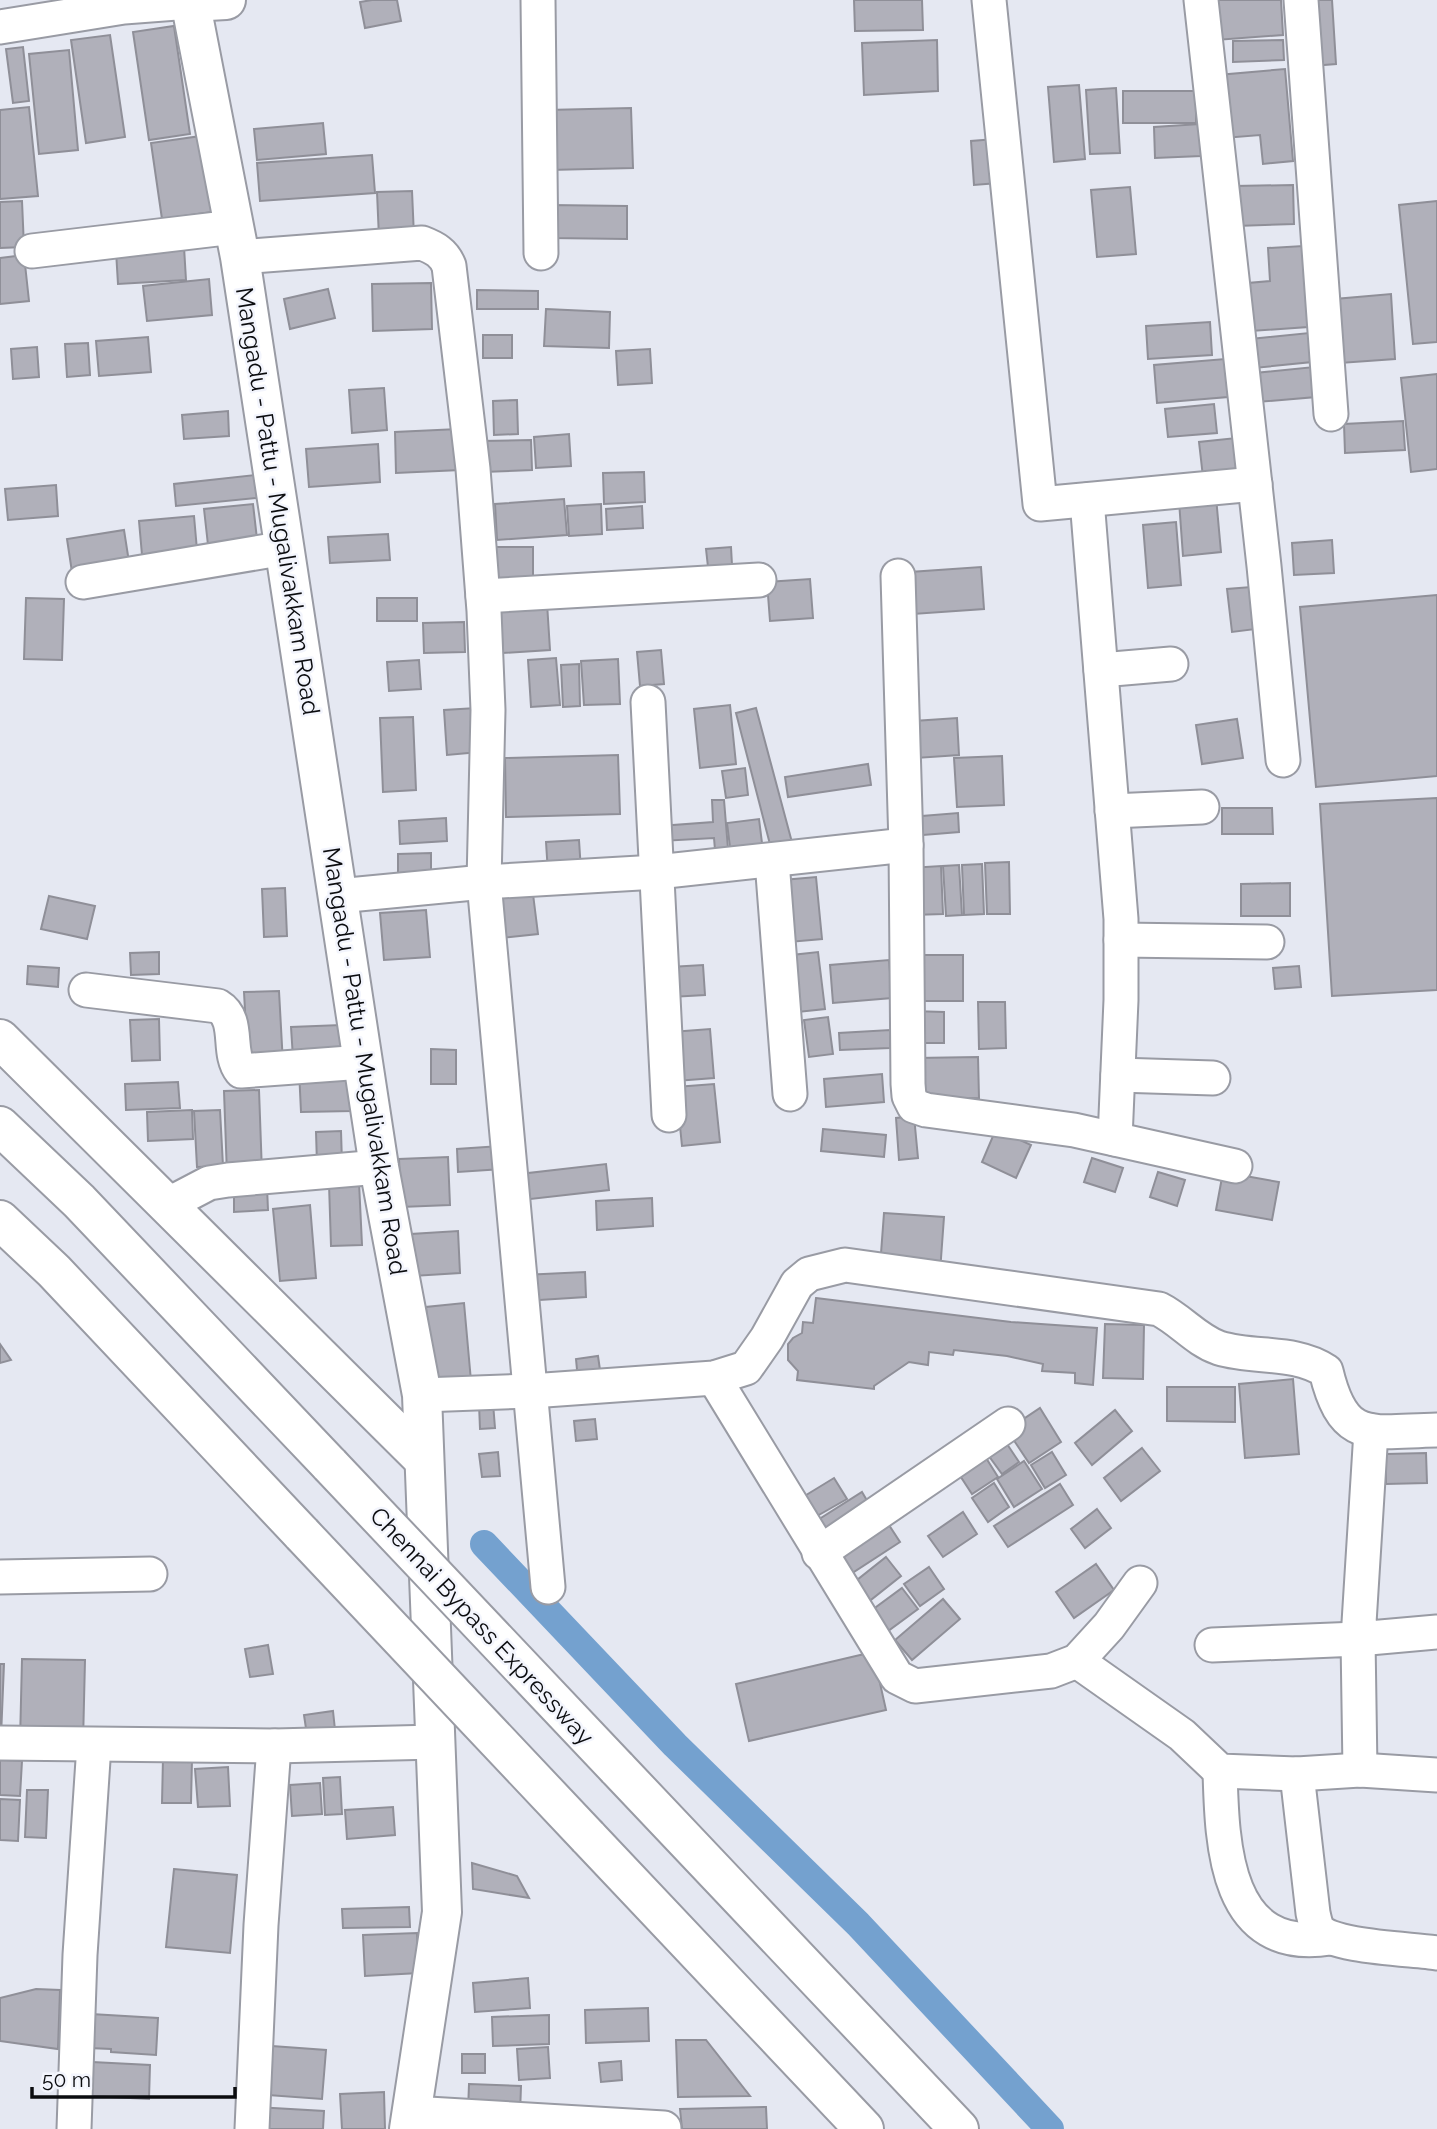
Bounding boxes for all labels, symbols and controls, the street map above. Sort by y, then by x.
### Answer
street label: Mangadu - Pattu - Mugalivakkam Road [230,285,326,717]
street label: Mangadu - Pattu - Mugalivakkam Road [317,845,413,1277]
street label: Chennai Bypass Expressway [364,1501,600,1751]
scale bar [32,2056,234,2100]
text: 50 m [42,2067,91,2092]

